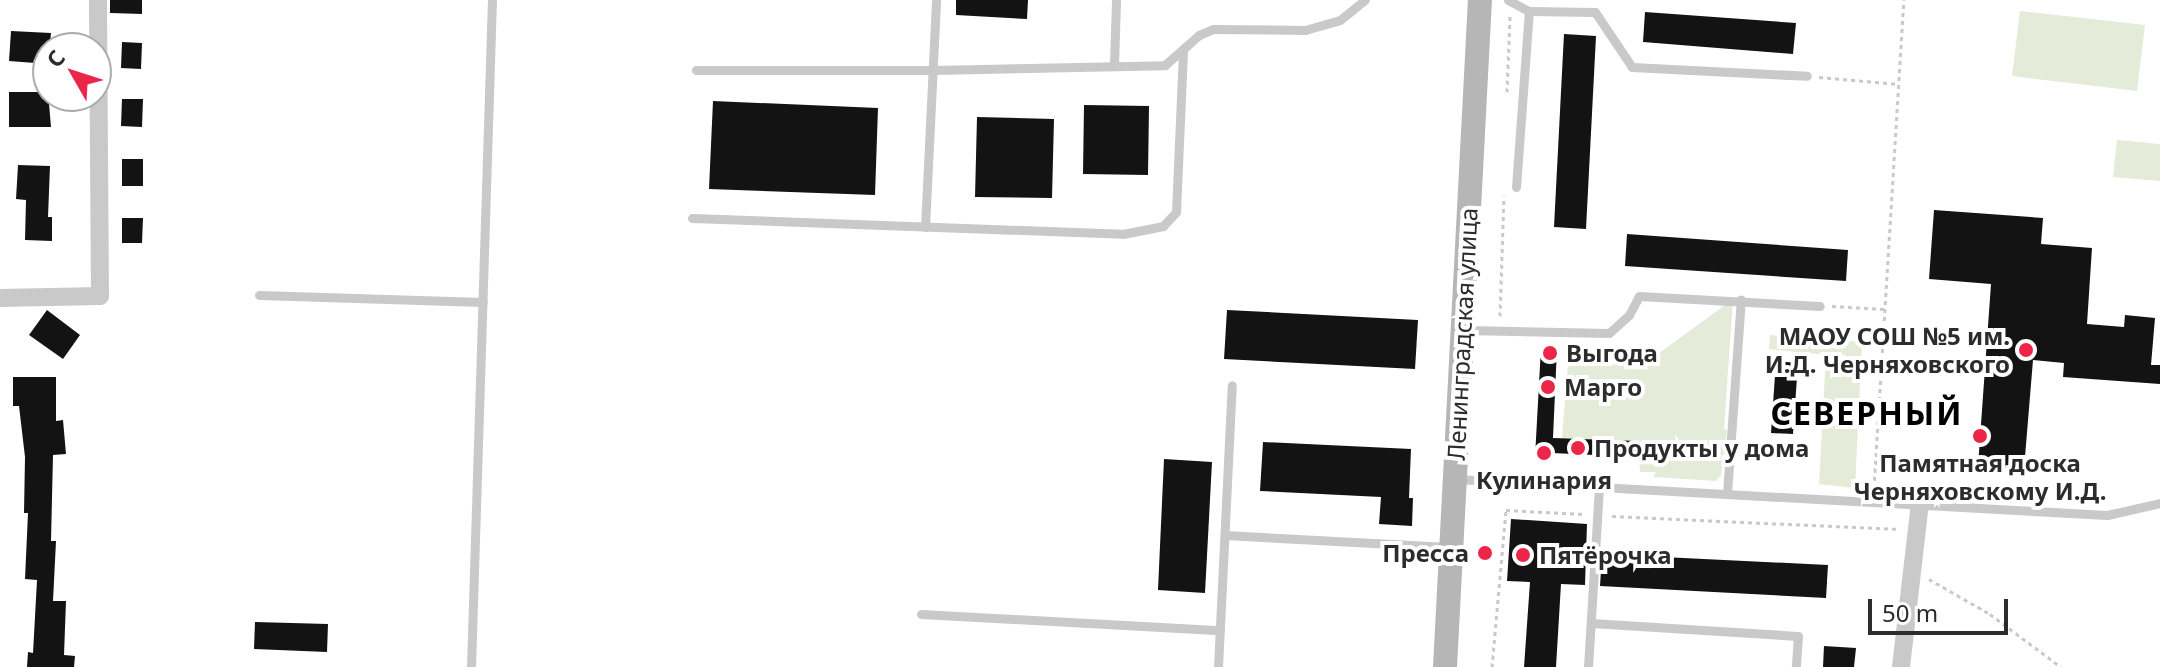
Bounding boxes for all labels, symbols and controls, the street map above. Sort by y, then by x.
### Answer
north arrow [32,32,112,112]
text: С [39,43,71,73]
street label: Ленинградская улица [1441,207,1483,461]
place label: МАОУ СОШ №5 им. И.Д. Черняховского [1765,322,2010,378]
place label: Выгода [1566,339,1658,367]
marker: МАОУ СОШ №5 им. И.Д. Черняховского [2017,341,2035,359]
marker: Выгода [1541,344,1559,362]
place label: Марго [1564,373,1642,401]
marker: Марго [1539,378,1557,396]
district label: СЕВЕРНЫЙ [1770,394,1964,432]
marker: Памятная доска Черняховскому И.Д. [1971,427,1989,445]
place label: Продукты у дома [1594,434,1809,462]
marker: Продукты у дома [1569,439,1587,457]
marker: Кулинария [1535,444,1553,462]
place label: Памятная доска Черняховскому И.Д. [1854,449,2106,505]
place label: Кулинария [1476,466,1612,494]
place label: Пресса [1382,539,1469,567]
place label: Пятёрочка [1539,541,1672,569]
marker: Пресса [1476,544,1494,562]
marker: Пятёрочка [1514,546,1532,564]
scale bar [1872,583,2012,633]
text: 50 m [1882,596,1938,629]

